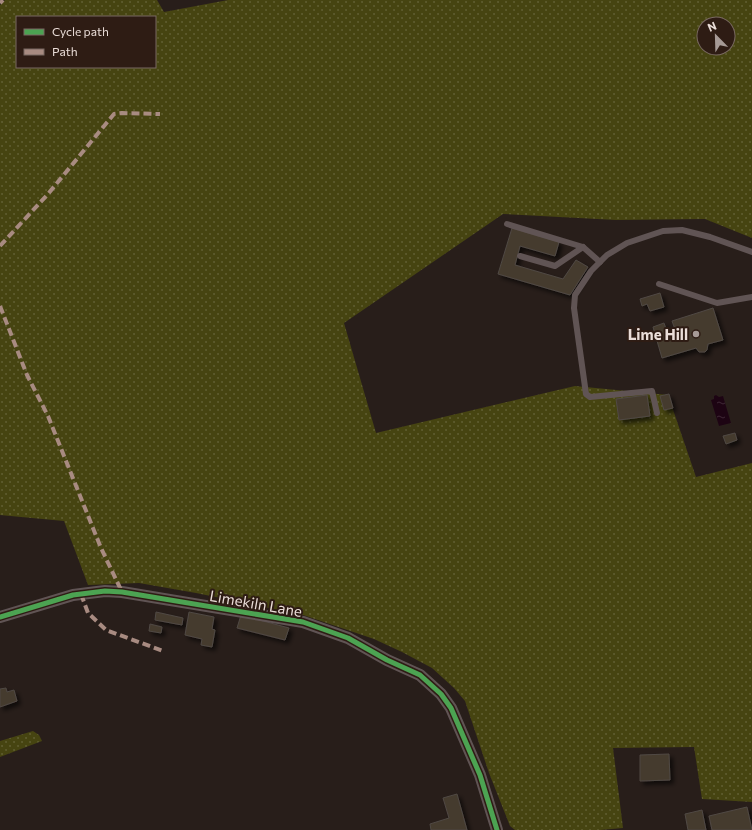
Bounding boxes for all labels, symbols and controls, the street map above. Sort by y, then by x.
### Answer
legend [16,16,156,68]
north arrow [696,16,736,56]
text: N [706,19,718,34]
text: Cycle path [52,24,109,38]
text: Path [52,44,78,58]
place label: Lime Hill [628,325,688,343]
marker: Lime Hill [691,329,701,339]
street label: Limekiln Lane [208,586,304,620]

